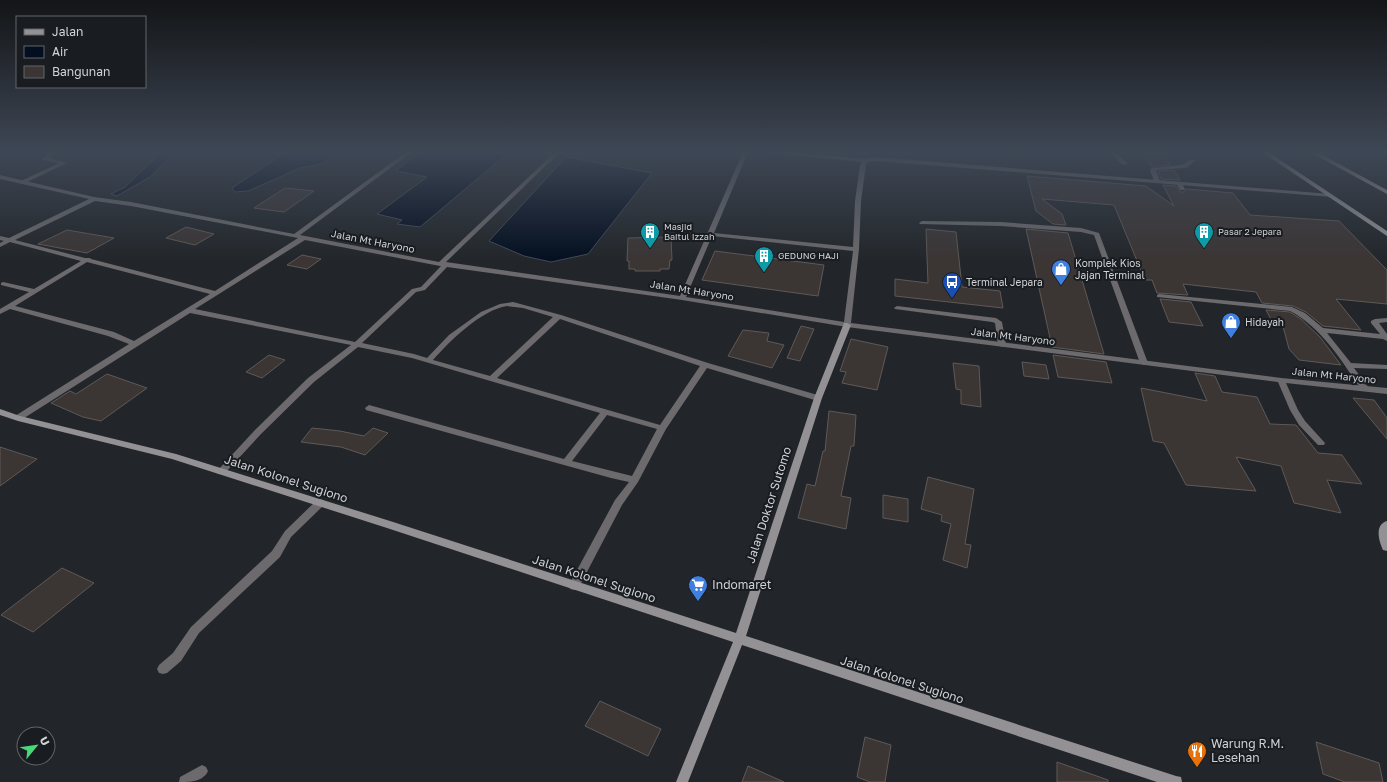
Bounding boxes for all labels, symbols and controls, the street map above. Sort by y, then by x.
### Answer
legend [16,16,146,88]
text: Jalan [52,24,83,39]
text: Air [52,44,68,59]
text: Bangunan [52,64,110,79]
building icon: Masjid Baitul Izzah [639,221,661,249]
place label: Masjid Baitul Izzah [664,221,714,242]
building icon: Pasar 2 Jepara [1193,221,1215,249]
place label: Pasar 2 Jepara [1218,226,1281,237]
street label: Jalan Mt Haryono [330,227,416,255]
building icon: GEDUNG HAJI [753,245,775,273]
place label: GEDUNG HAJI [778,250,839,261]
place label: Komplek Kios Jajan Terminal [1075,257,1145,281]
shop icon: Komplek Kios Jajan Terminal [1050,258,1072,286]
bus stop icon: Terminal Jepara [941,271,963,299]
place label: Terminal Jepara [966,276,1043,288]
street label: Jalan Mt Haryono [649,277,735,303]
shop icon: Hidayah [1220,311,1242,339]
place label: Hidayah [1245,316,1284,328]
street label: Jalan Mt Haryono [970,325,1056,347]
street label: Jalan Mt Haryono [1291,365,1377,385]
street label: Jalan Doktor Sutomo [743,445,794,565]
street label: Jalan Kolonel Sugiono [222,451,350,506]
street label: Jalan Kolonel Sugiono [530,551,658,606]
supermarket icon: Indomaret [687,574,709,602]
place label: Indomaret [712,577,772,592]
street label: Jalan Kolonel Sugiono [838,652,966,707]
north arrow [16,726,56,766]
text: U [38,734,53,748]
place label: Warung R.M. Lesehan [1211,736,1284,765]
restaurant icon: Warung R.M. Lesehan [1186,740,1208,768]

